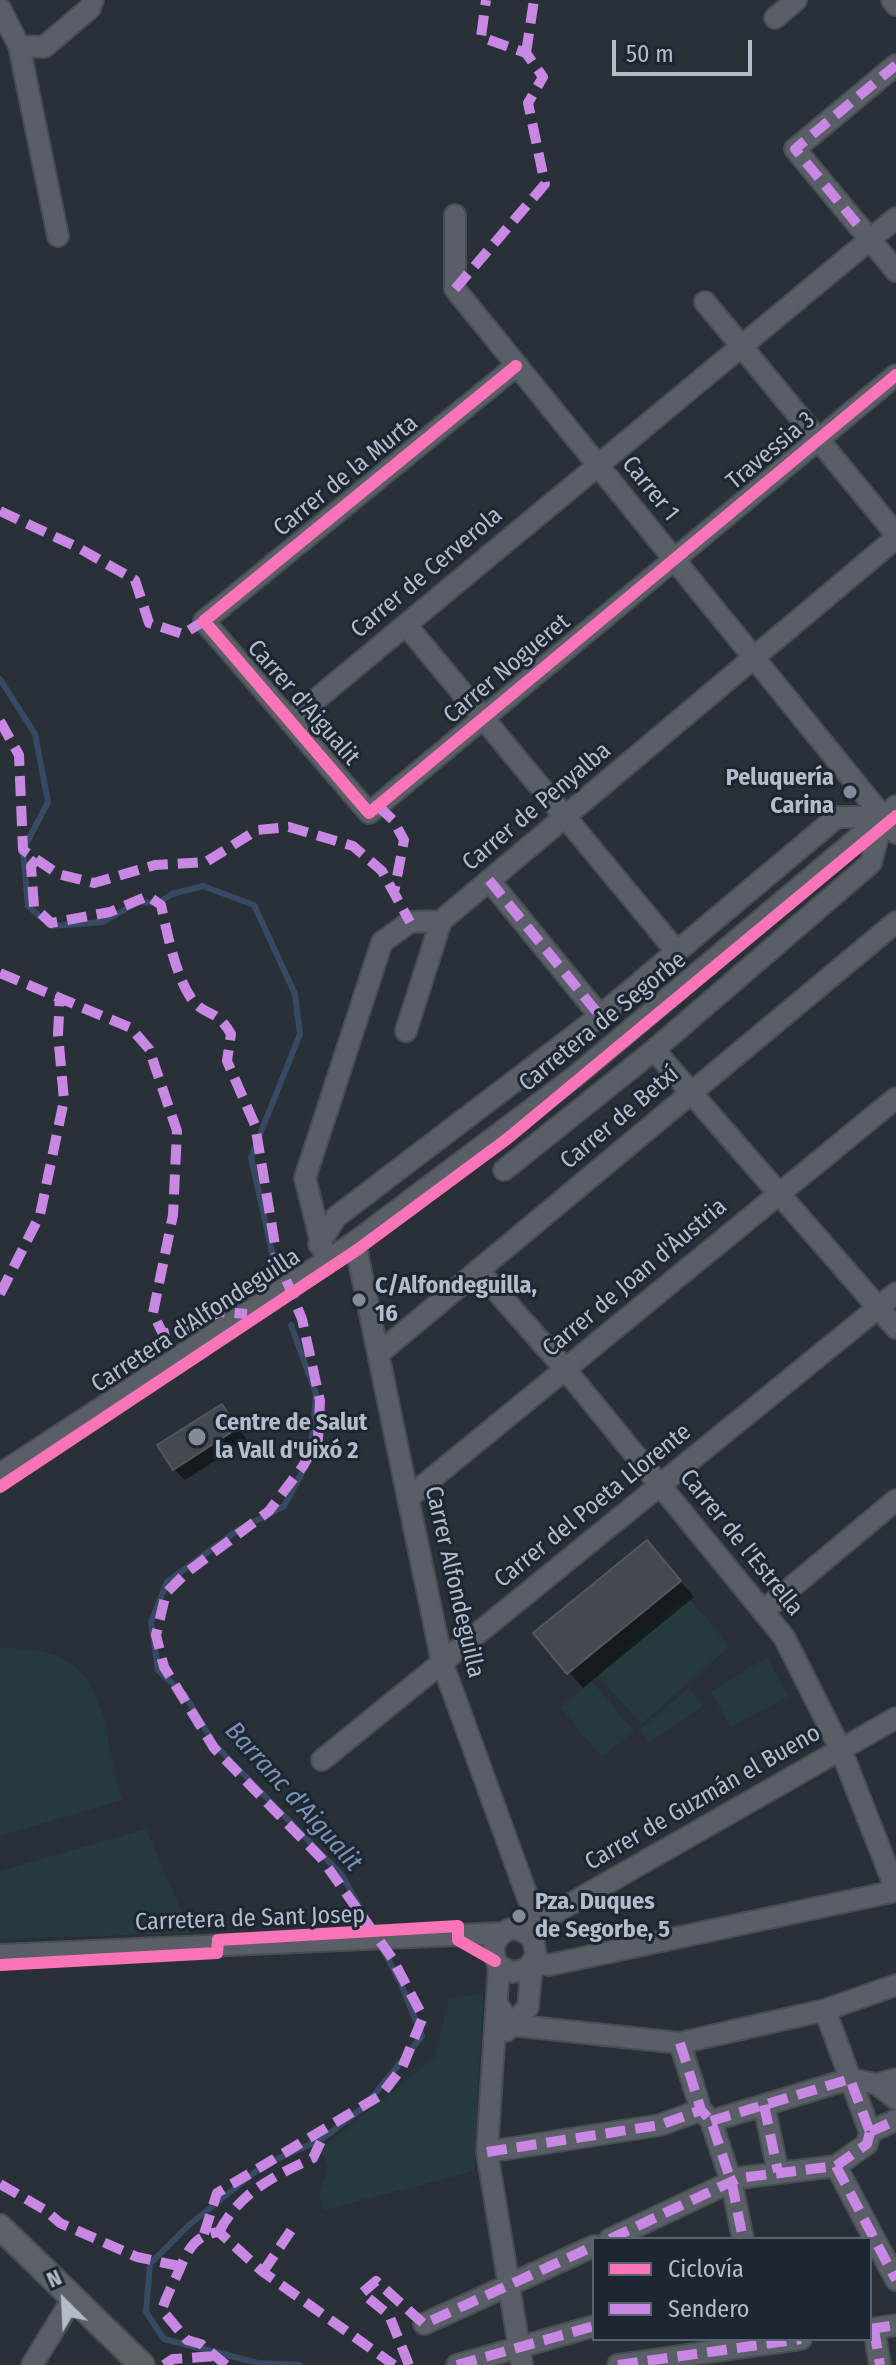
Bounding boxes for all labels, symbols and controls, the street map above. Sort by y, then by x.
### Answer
scale bar [616,24,756,74]
text: 50 m [626,40,674,68]
street label: Travessia 3 [721,406,821,496]
street label: Carrer de la Murta [268,409,424,543]
street label: Carrer 1 [615,451,685,527]
street label: Carrer de Cerverola [345,501,509,645]
street label: Carrer Nogueret [438,608,576,730]
street label: Carrer d'Aigualit [241,634,365,772]
street label: Carrer de Penyalba [457,737,617,877]
place label: Peluquería Carina [726,764,834,820]
marker: Peluquería Carina [841,783,859,801]
street label: Carretera de Segorbe [514,946,692,1098]
street label: Carrer de Betxí [555,1060,685,1176]
street label: Carrer de Joan d'Àustria [537,1193,733,1363]
street label: Carretera d'Alfondeguilla [86,1243,306,1399]
place label: C/Alfondeguilla, 16 [375,1272,537,1328]
marker: C/Alfondeguilla, 16 [350,1291,368,1309]
place label: Centre de Salut la Vall d'Uixó 2 [215,1409,367,1465]
street label: Carrer del Poeta Llorente [489,1418,697,1594]
marker: Centre de Salut la Vall d'Uixó 2 [186,1426,208,1448]
street label: Carrer de l'Estrella [673,1464,809,1622]
street label: Carrer Alfondeguilla [418,1483,490,1681]
water label: Barranc d'Aigualit [218,1716,368,1878]
street label: Carrer de Guzmán el Bueno [580,1719,826,1877]
place label: Pza. Duques de Segorbe, 5 [535,1888,670,1944]
street label: Carretera de Sant Josep [134,1901,366,1937]
marker: Pza. Duques de Segorbe, 5 [510,1907,528,1925]
legend [592,2237,872,2341]
text: Ciclovía [668,2255,744,2283]
north arrow [24,2261,104,2341]
text: N [43,2264,66,2294]
text: Sendero [668,2295,749,2323]

